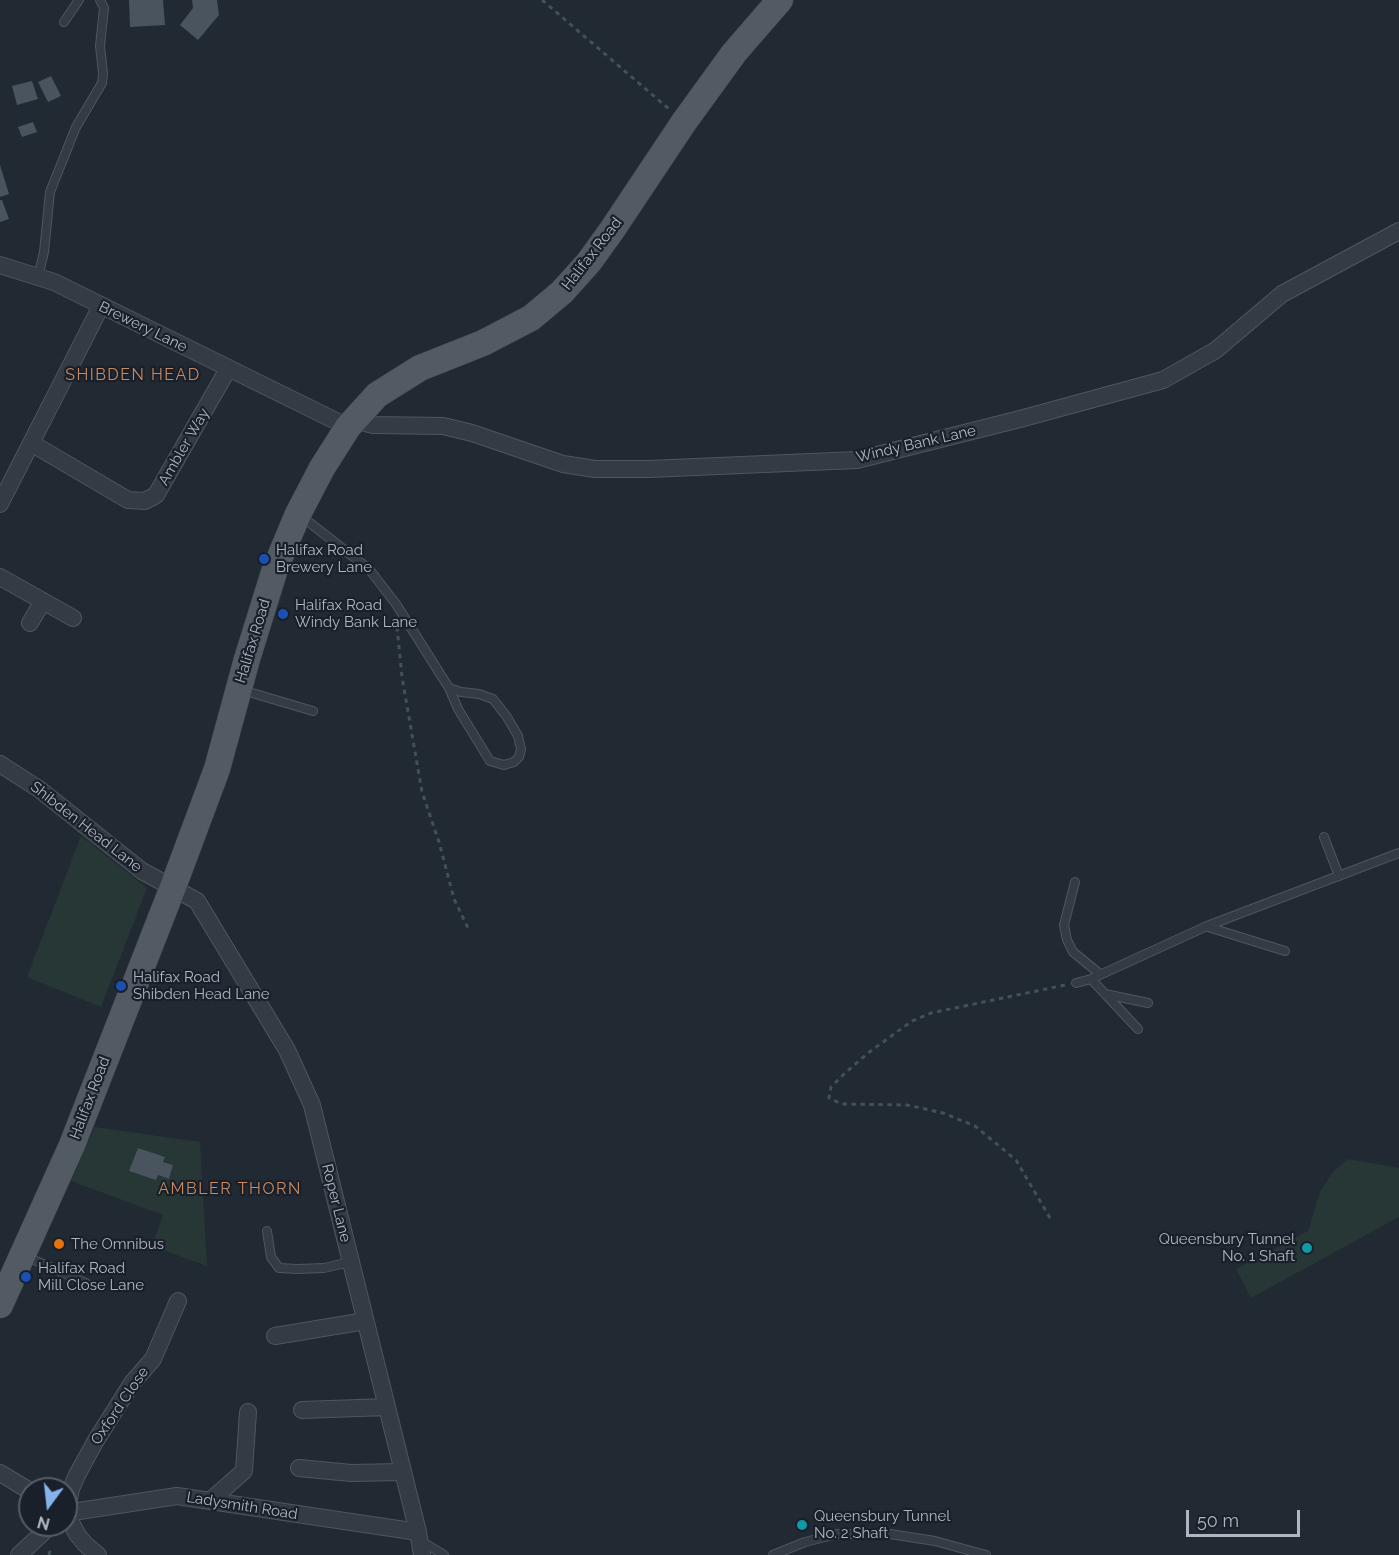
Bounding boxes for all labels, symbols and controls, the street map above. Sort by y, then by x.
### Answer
street label: Halifax Road [558,214,626,294]
street label: Brewery Lane [96,298,190,356]
district label: SHIBDEN HEAD [65,365,201,385]
street label: Ambler Way [155,405,213,489]
street label: Windy Bank Lane [854,421,978,467]
place label: Halifax Road Brewery Lane [276,541,372,576]
marker: Halifax Road Brewery Lane [257,552,271,566]
place label: Halifax Road Windy Bank Lane [295,596,417,631]
street label: Halifax Road [232,597,274,685]
marker: Halifax Road Windy Bank Lane [276,607,290,621]
street label: Shibden Head Lane [27,778,145,876]
place label: Halifax Road Shibden Head Lane [133,968,270,1003]
marker: Halifax Road Shibden Head Lane [114,979,128,993]
street label: Halifax Road [66,1054,114,1142]
street label: Roper Lane [318,1162,354,1244]
district label: AMBLER THORN [158,1179,302,1199]
place label: Queensbury Tunnel No. 1 Shaft [1159,1230,1295,1265]
place label: The Omnibus [71,1235,164,1253]
marker: The Omnibus [52,1237,66,1251]
marker: Queensbury Tunnel No. 1 Shaft [1300,1241,1314,1255]
place label: Halifax Road Mill Close Lane [38,1259,144,1294]
marker: Halifax Road Mill Close Lane [19,1270,33,1284]
street label: Oxford Close [87,1364,153,1448]
north arrow [18,1477,78,1537]
street label: Ladysmith Road [185,1488,299,1524]
scale bar [1189,1498,1303,1536]
place label: Queensbury Tunnel No. 2 Shaft [814,1507,950,1542]
text: 50 m [1197,1510,1239,1531]
text: N [35,1512,52,1534]
marker: Queensbury Tunnel No. 2 Shaft [795,1518,809,1532]

